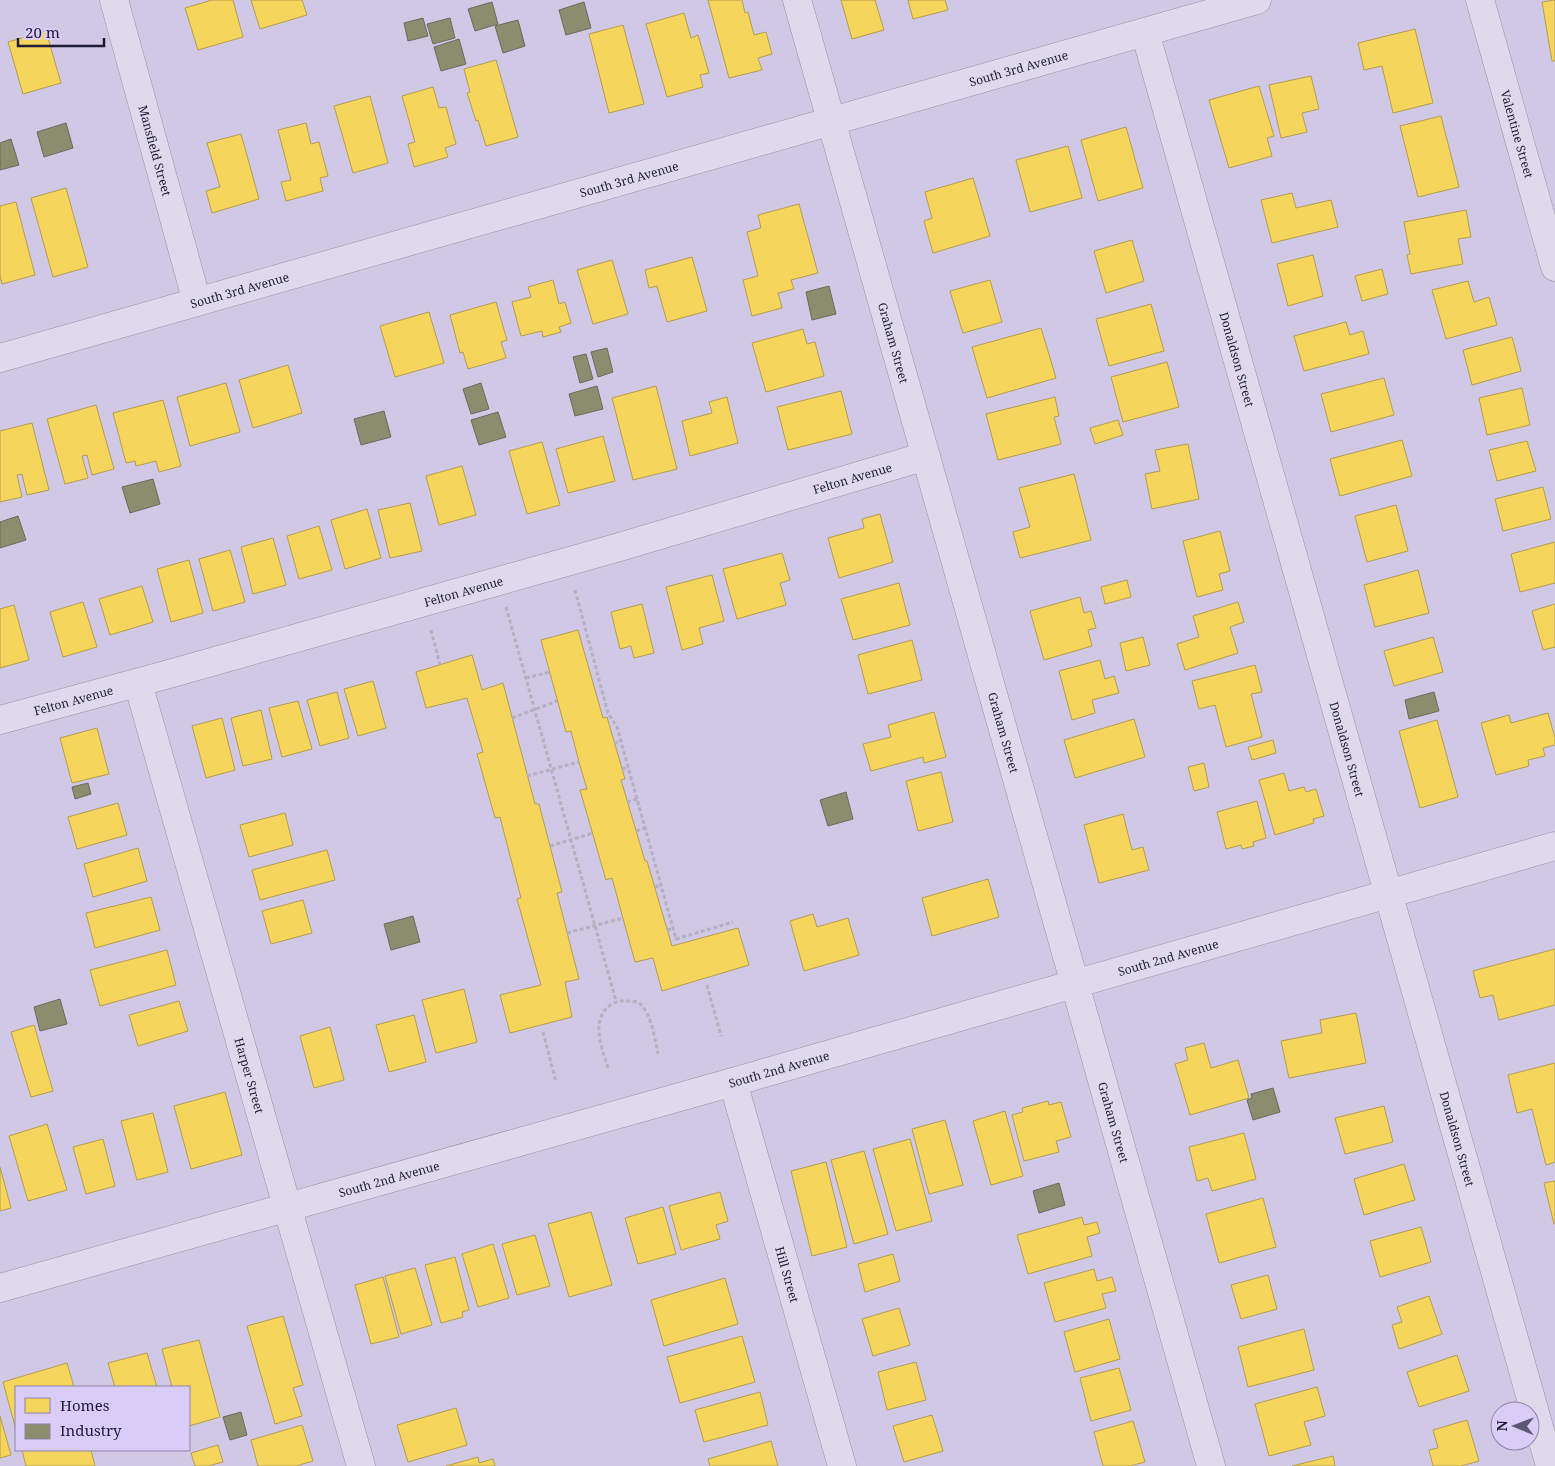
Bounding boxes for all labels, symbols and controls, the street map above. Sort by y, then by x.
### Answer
scale bar [18,15,104,47]
text: 20 m [25,22,60,42]
street label: South 3rd Avenue [967,46,1070,90]
street label: Valentine Street [1497,88,1538,180]
street label: Mansfield Street [135,103,176,198]
street label: South 3rd Avenue [578,157,680,201]
street label: South 3rd Avenue [188,268,291,312]
street label: Graham Street [874,300,913,385]
street label: Donaldson Street [1216,310,1259,409]
street label: Felton Avenue [811,458,894,498]
street label: Felton Avenue [422,572,505,610]
street label: Felton Avenue [32,681,115,719]
street label: Graham Street [984,690,1023,775]
street label: Donaldson Street [1326,699,1369,798]
street label: South 2nd Avenue [1116,935,1220,980]
street label: Harper Street [231,1036,269,1115]
street label: South 2nd Avenue [726,1046,831,1091]
street label: Graham Street [1094,1080,1133,1164]
street label: Donaldson Street [1436,1089,1479,1188]
street label: South 2nd Avenue [337,1156,441,1201]
street label: Hill Street [772,1244,804,1304]
legend [15,1386,190,1451]
text: Homes [60,1395,110,1415]
north arrow [1490,1401,1540,1451]
text: Industry [60,1420,122,1440]
text: N [1492,1420,1511,1431]

